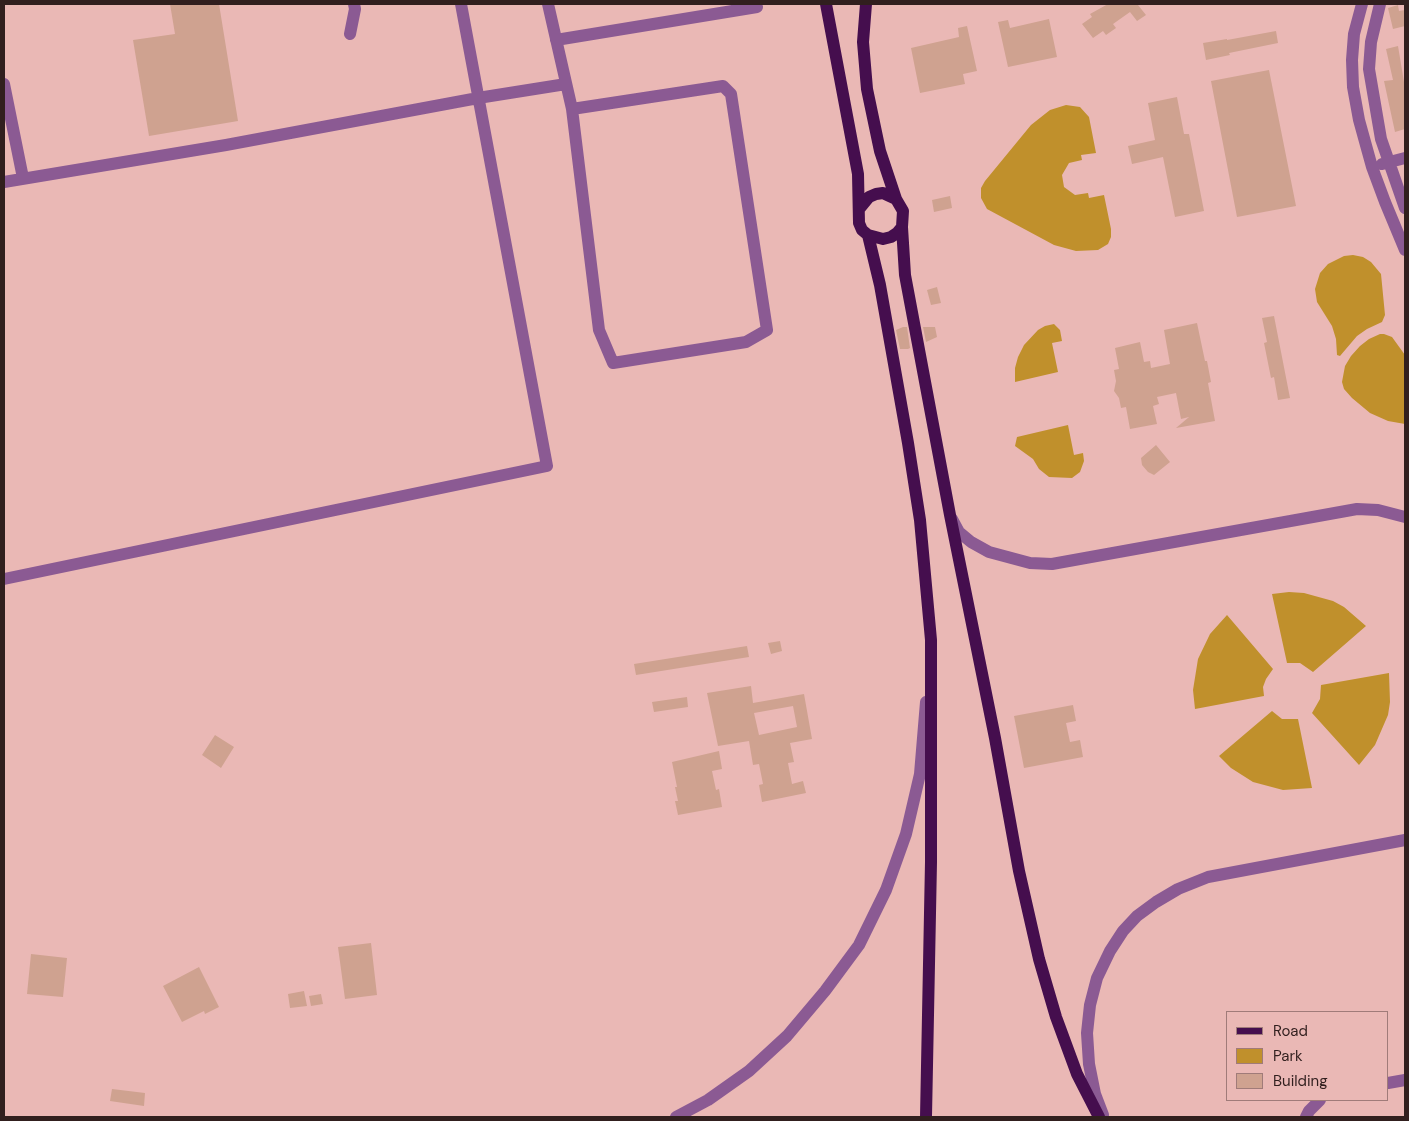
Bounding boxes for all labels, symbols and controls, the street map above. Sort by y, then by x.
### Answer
legend [1226,1011,1389,1101]
text: Road [1273,1021,1308,1041]
text: Park [1273,1046,1303,1066]
text: Building [1273,1071,1328,1091]

